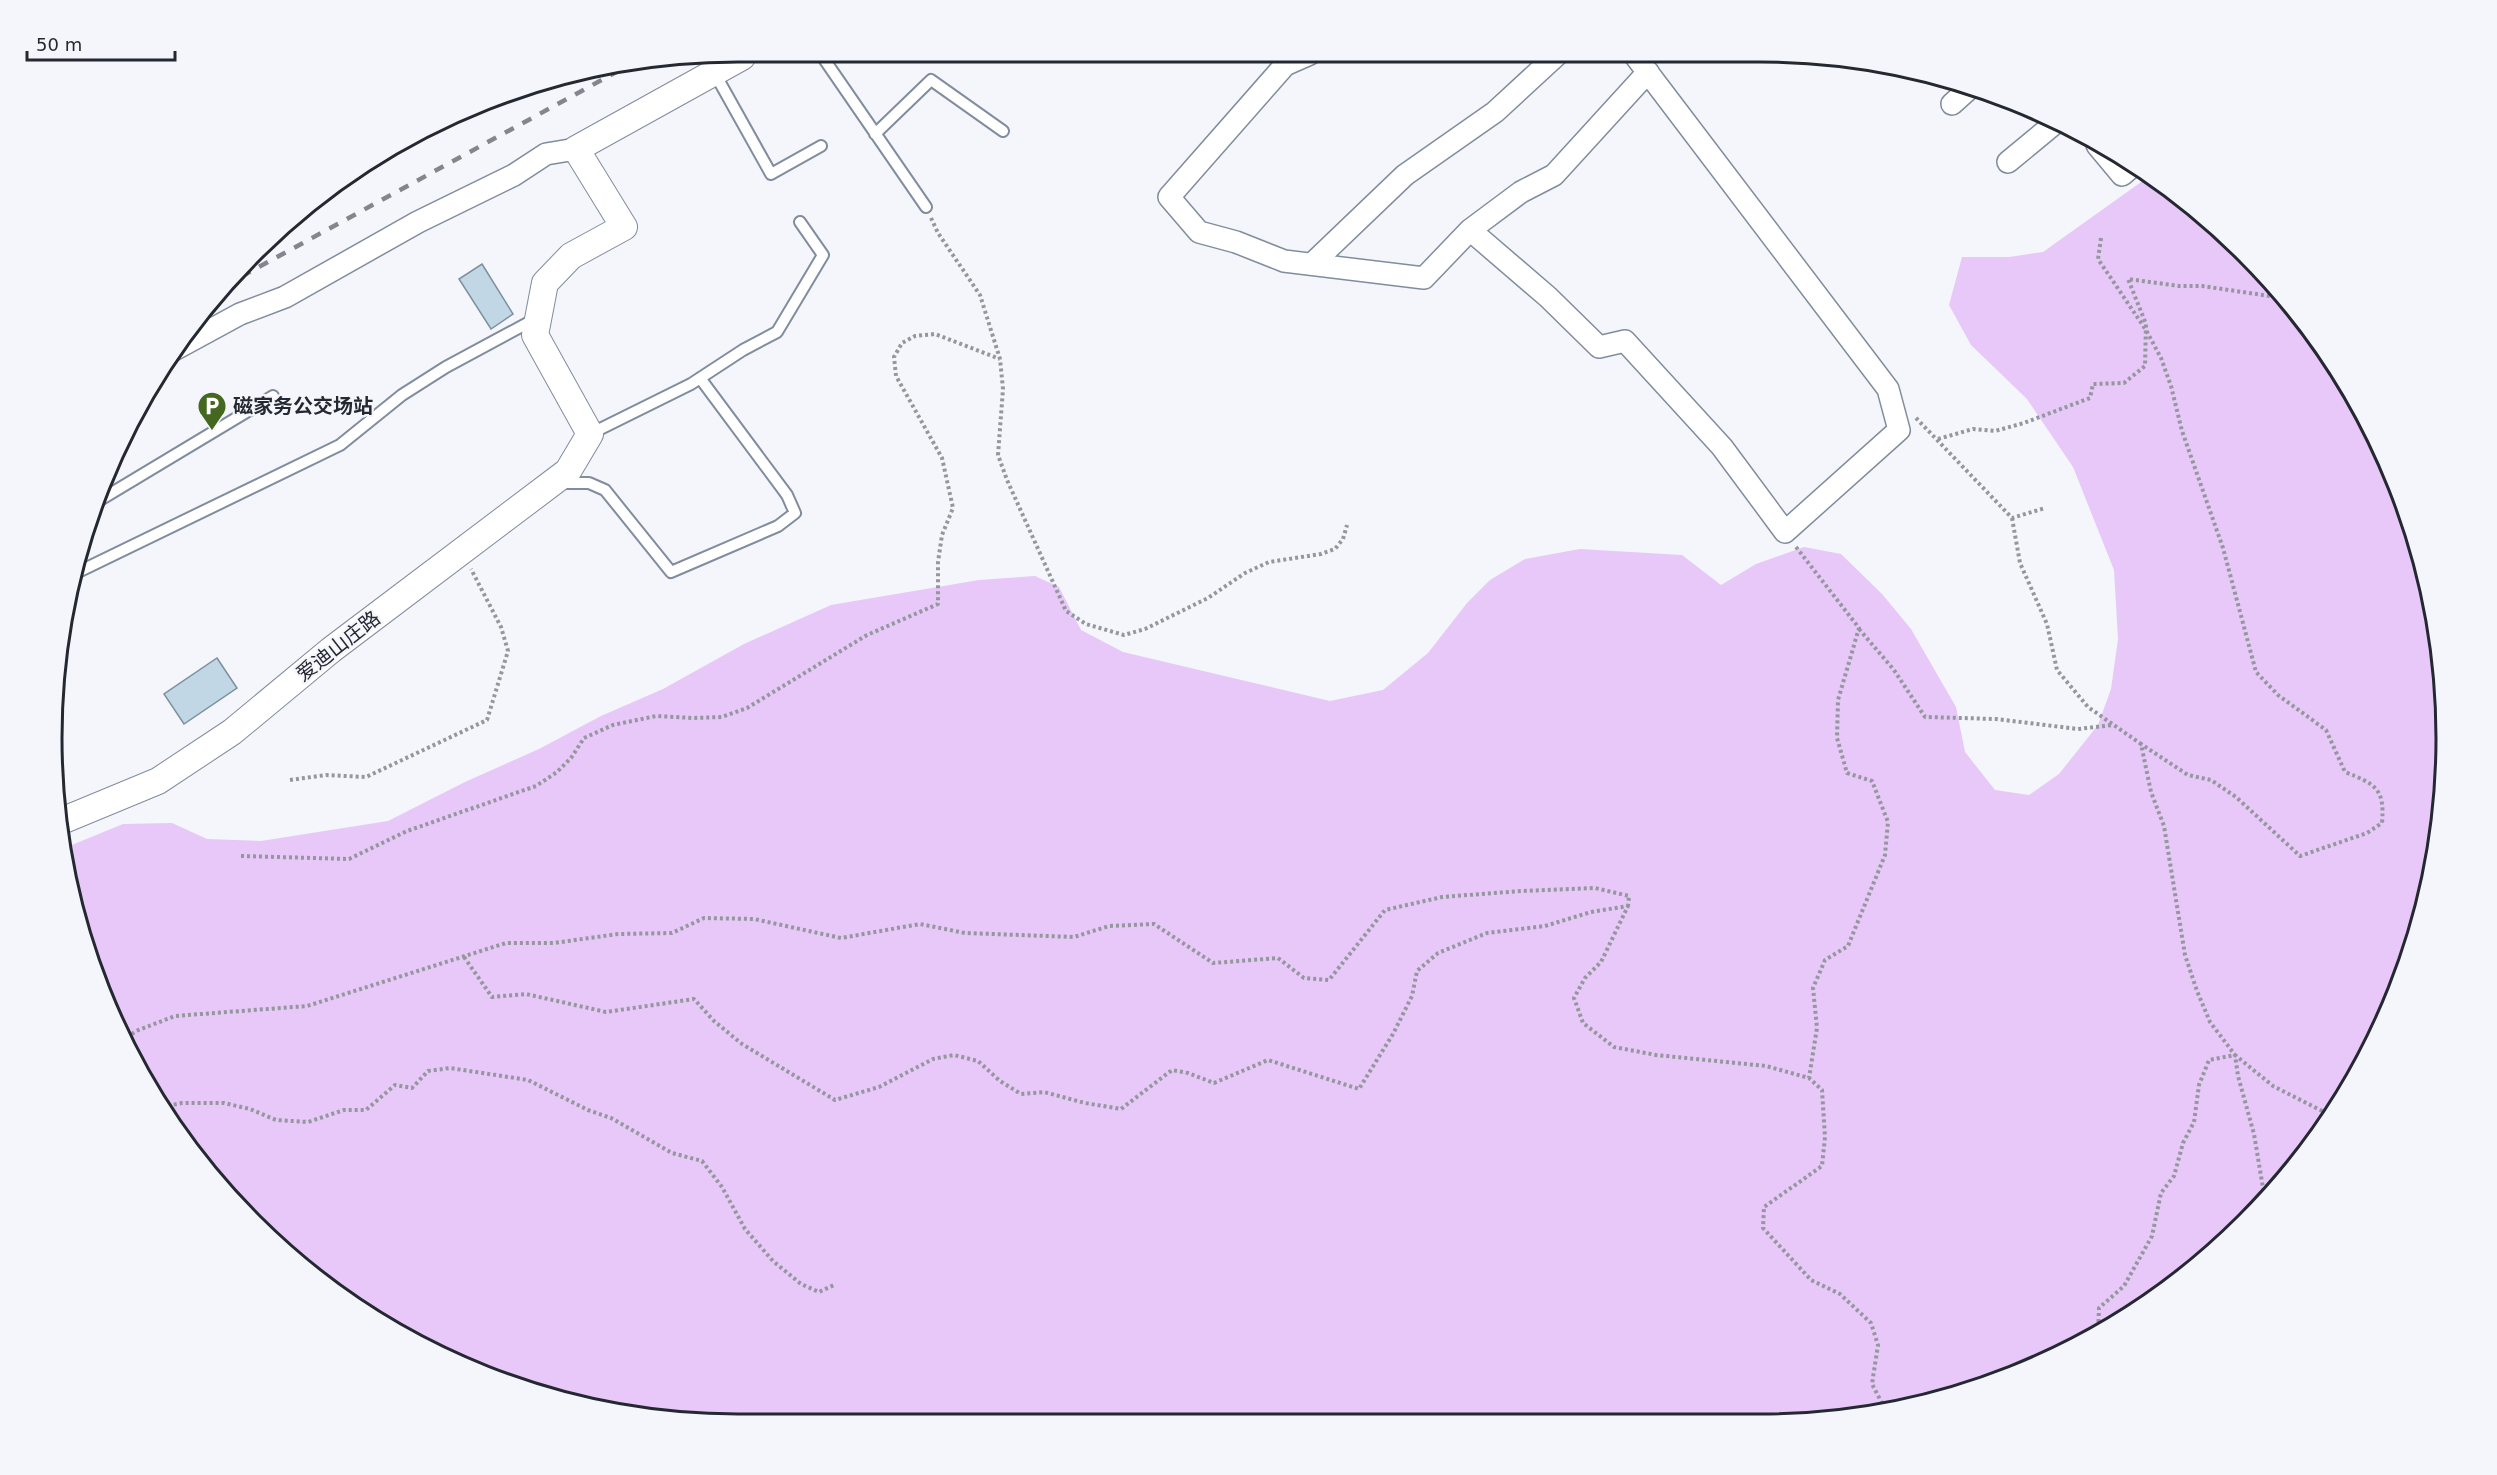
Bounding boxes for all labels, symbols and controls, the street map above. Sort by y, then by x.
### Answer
scale bar [27,24,176,62]
text: 50 m [36,34,82,55]
parking icon: 磁家务公交场站 [196,390,228,432]
place label: 磁家务公交场站 [233,394,373,418]
street label: 爱迪山庄路 [291,606,385,686]

